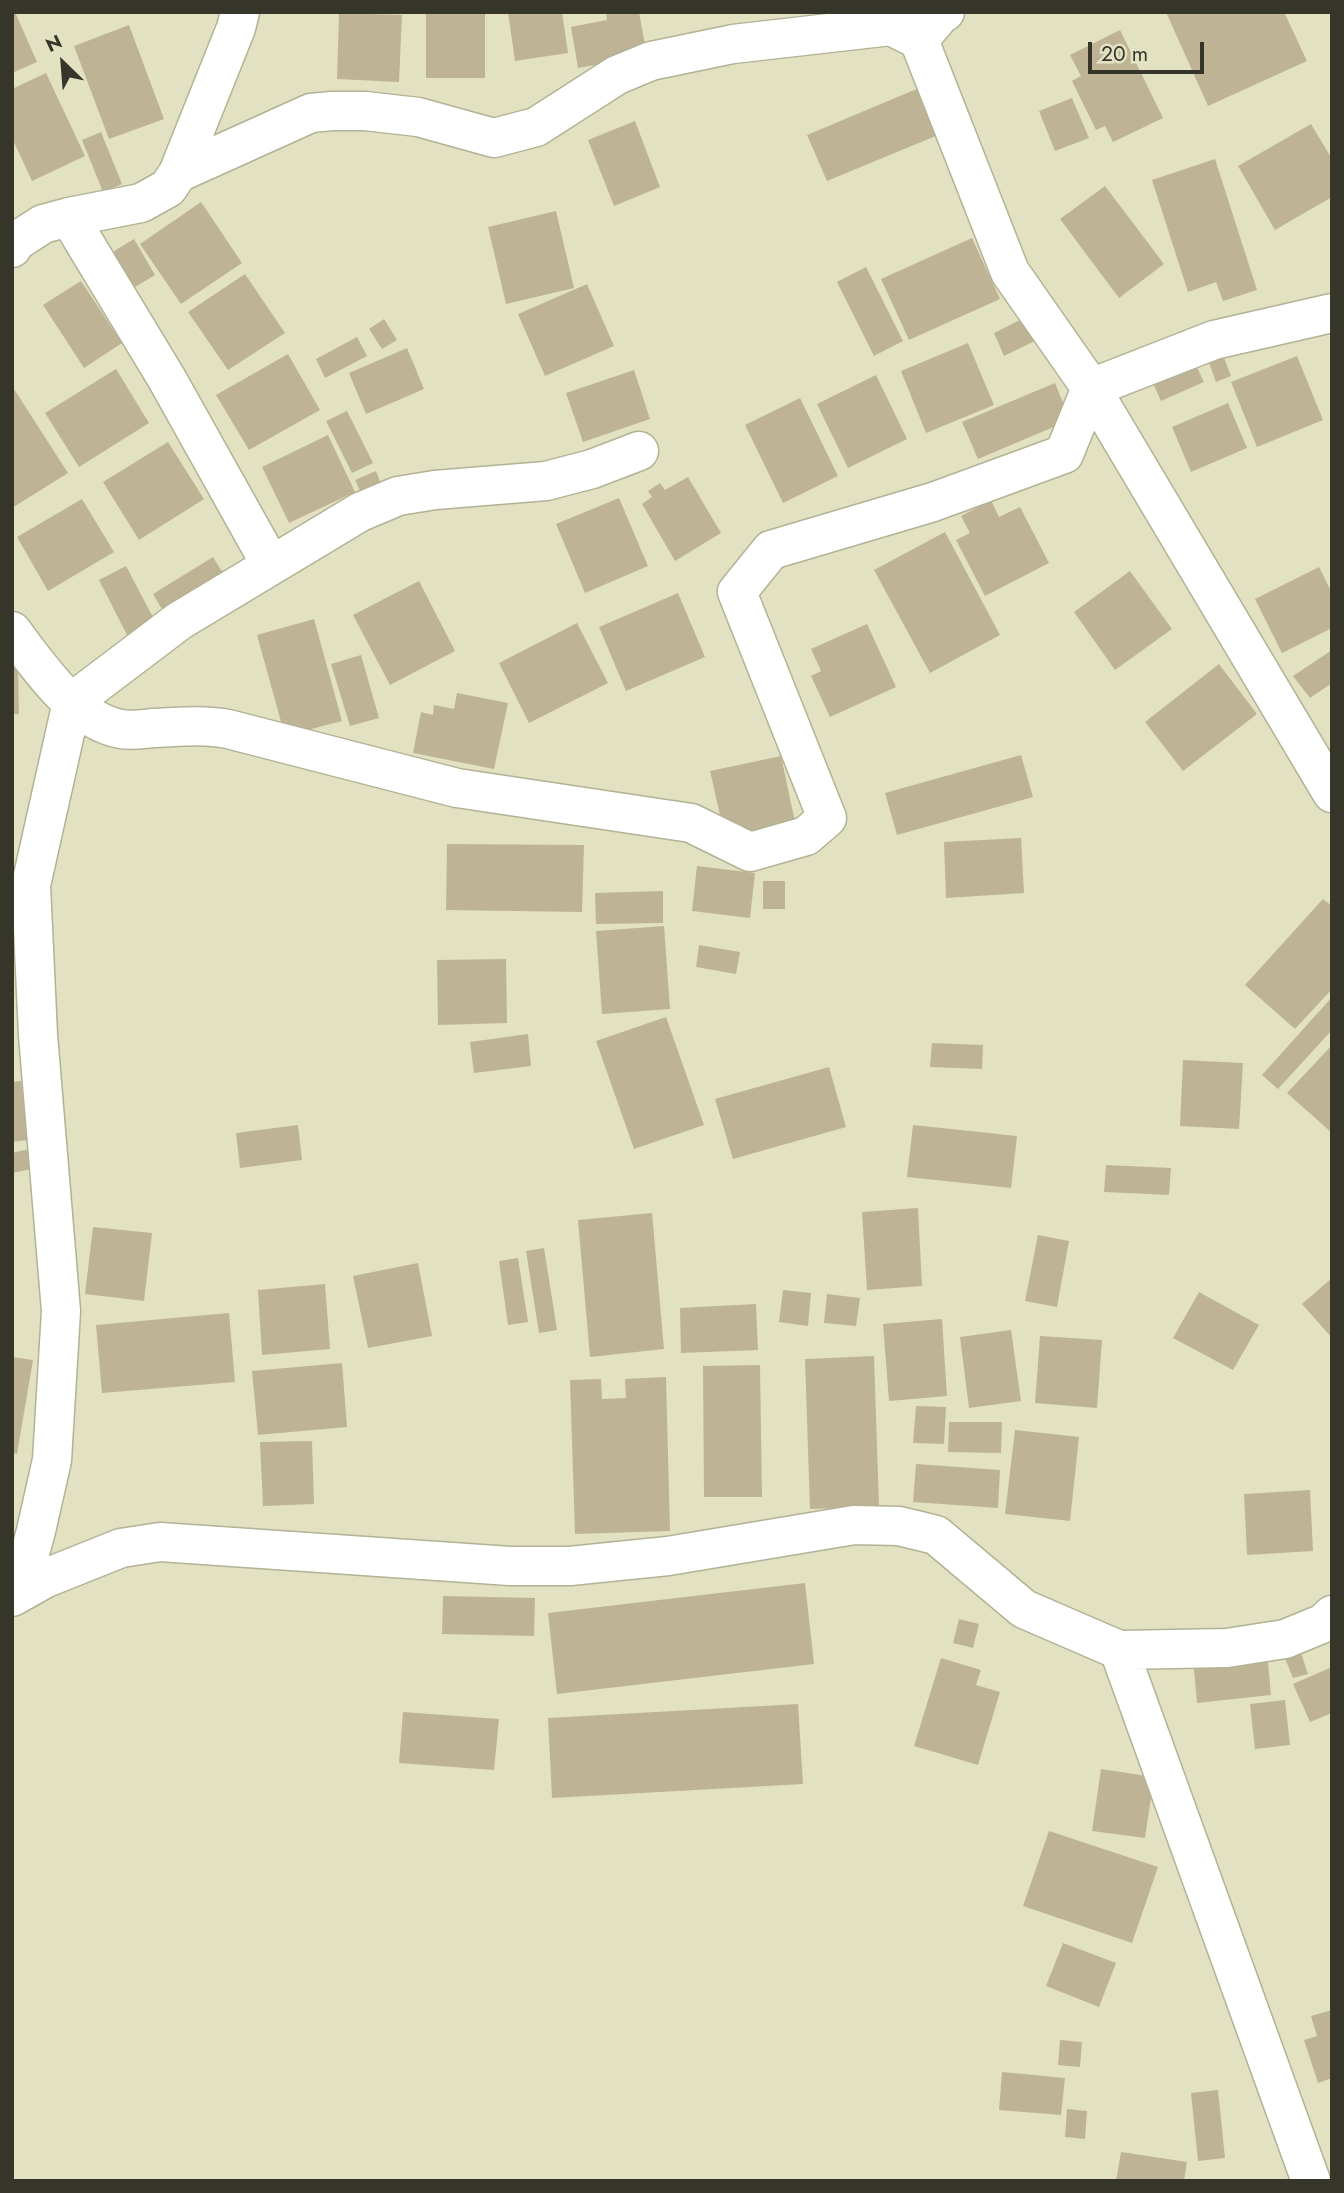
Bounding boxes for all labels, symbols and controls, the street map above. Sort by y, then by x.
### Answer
north arrow [28,28,98,98]
text: N [41,28,66,59]
scale bar [1092,28,1208,72]
text: 20 m [1101,39,1148,69]

